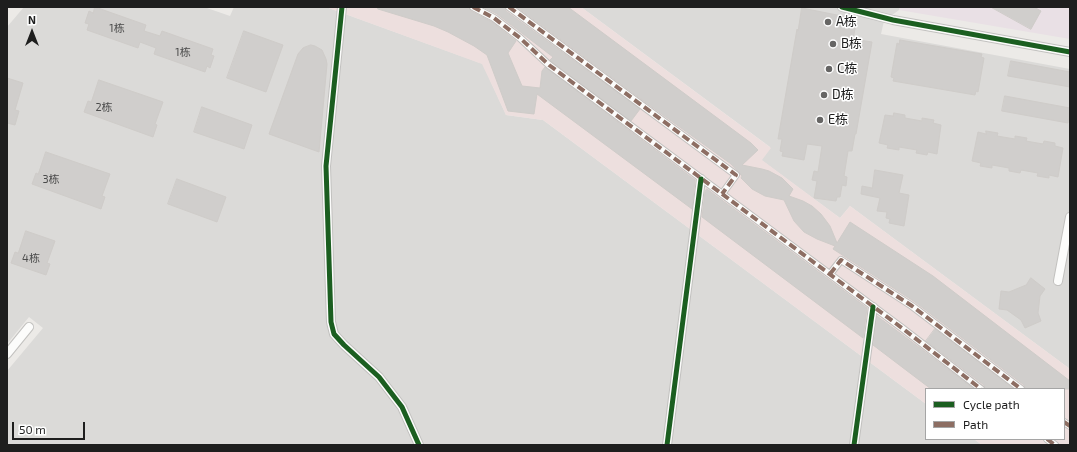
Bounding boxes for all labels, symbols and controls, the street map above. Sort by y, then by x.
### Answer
north arrow [12,12,52,52]
text: N [28,13,36,26]
place label: A栋 [836,14,857,30]
marker: A栋 [823,17,833,27]
house number: 1栋 [109,21,125,35]
place label: B栋 [841,36,862,52]
marker: B栋 [828,39,838,49]
house number: 1栋 [175,45,191,59]
place label: C栋 [837,61,857,77]
marker: C栋 [824,64,834,74]
place label: D栋 [832,87,854,103]
marker: D栋 [819,90,829,100]
house number: 2栋 [95,100,113,114]
place label: E栋 [828,112,848,128]
marker: E栋 [815,115,825,125]
house number: 3栋 [42,172,60,186]
house number: 4栋 [22,251,40,265]
legend [925,388,1065,440]
text: Cycle path [963,397,1020,411]
scale bar [14,414,87,440]
text: Path [963,417,988,431]
text: 50 m [19,422,46,436]

